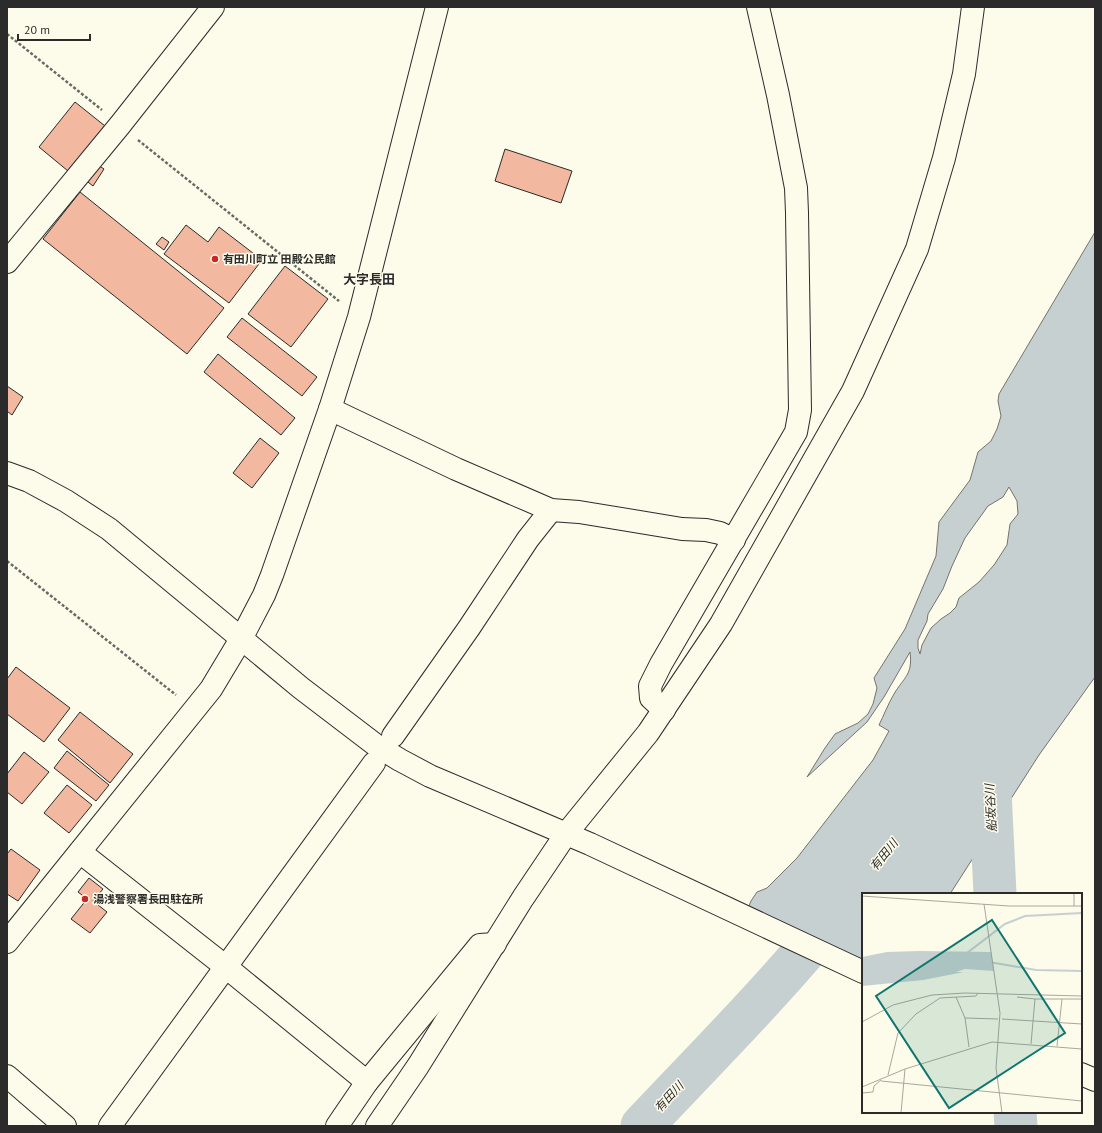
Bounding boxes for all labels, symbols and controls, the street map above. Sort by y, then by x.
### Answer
scale bar [18,16,90,42]
text: 20 m [24,22,50,37]
place label: 有田川町立 田殿公民館 [223,252,336,266]
marker: 有田川町立 田殿公民館 [210,254,220,264]
district label: 大字長田 [343,271,395,288]
water label: 船坂谷川 [982,782,999,832]
water label: 有田川 [866,834,902,873]
place label: 湯浅警察署長田駐在所 [93,892,203,906]
inset map [862,893,1082,1113]
marker: 湯浅警察署長田駐在所 [80,894,90,904]
water label: 有田川 [651,1077,688,1115]

